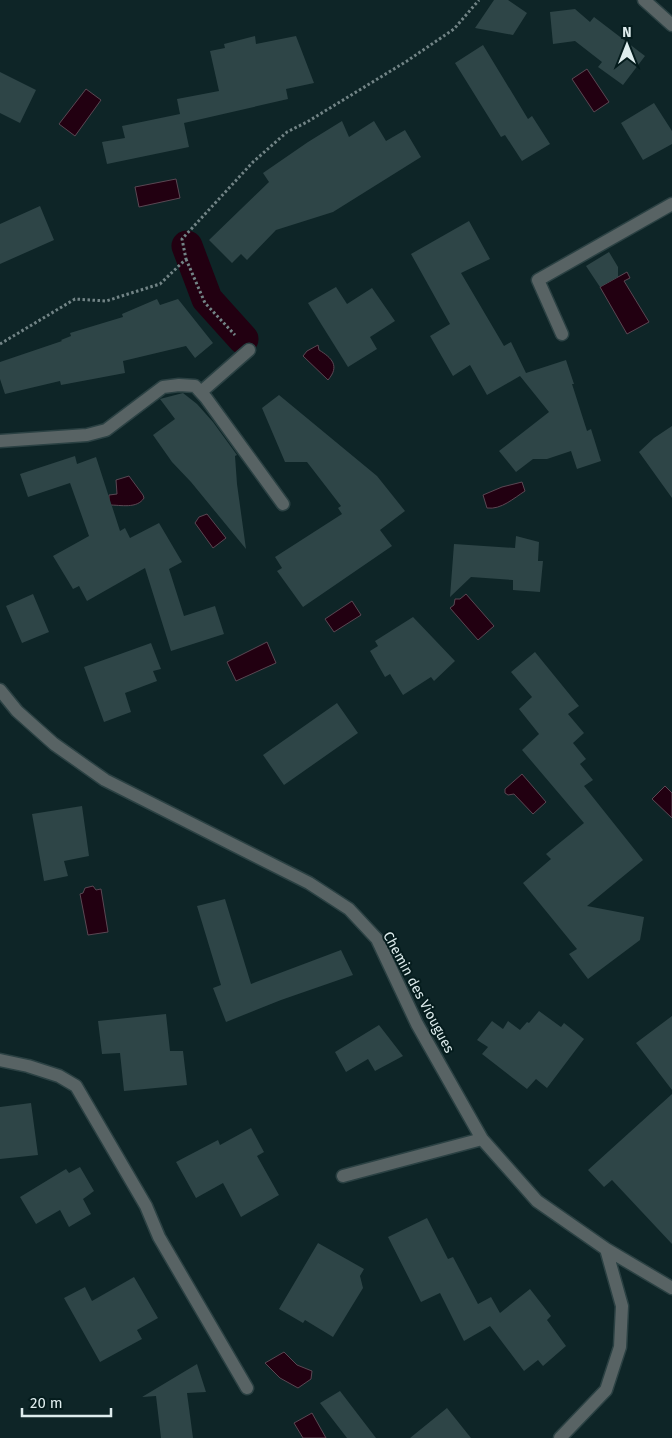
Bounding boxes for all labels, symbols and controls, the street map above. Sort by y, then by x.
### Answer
north arrow [602,20,652,70]
text: N [622,24,632,41]
street label: Chemin des Viougues [379,929,458,1056]
scale bar [22,1386,111,1418]
text: 20 m [30,1394,63,1412]

